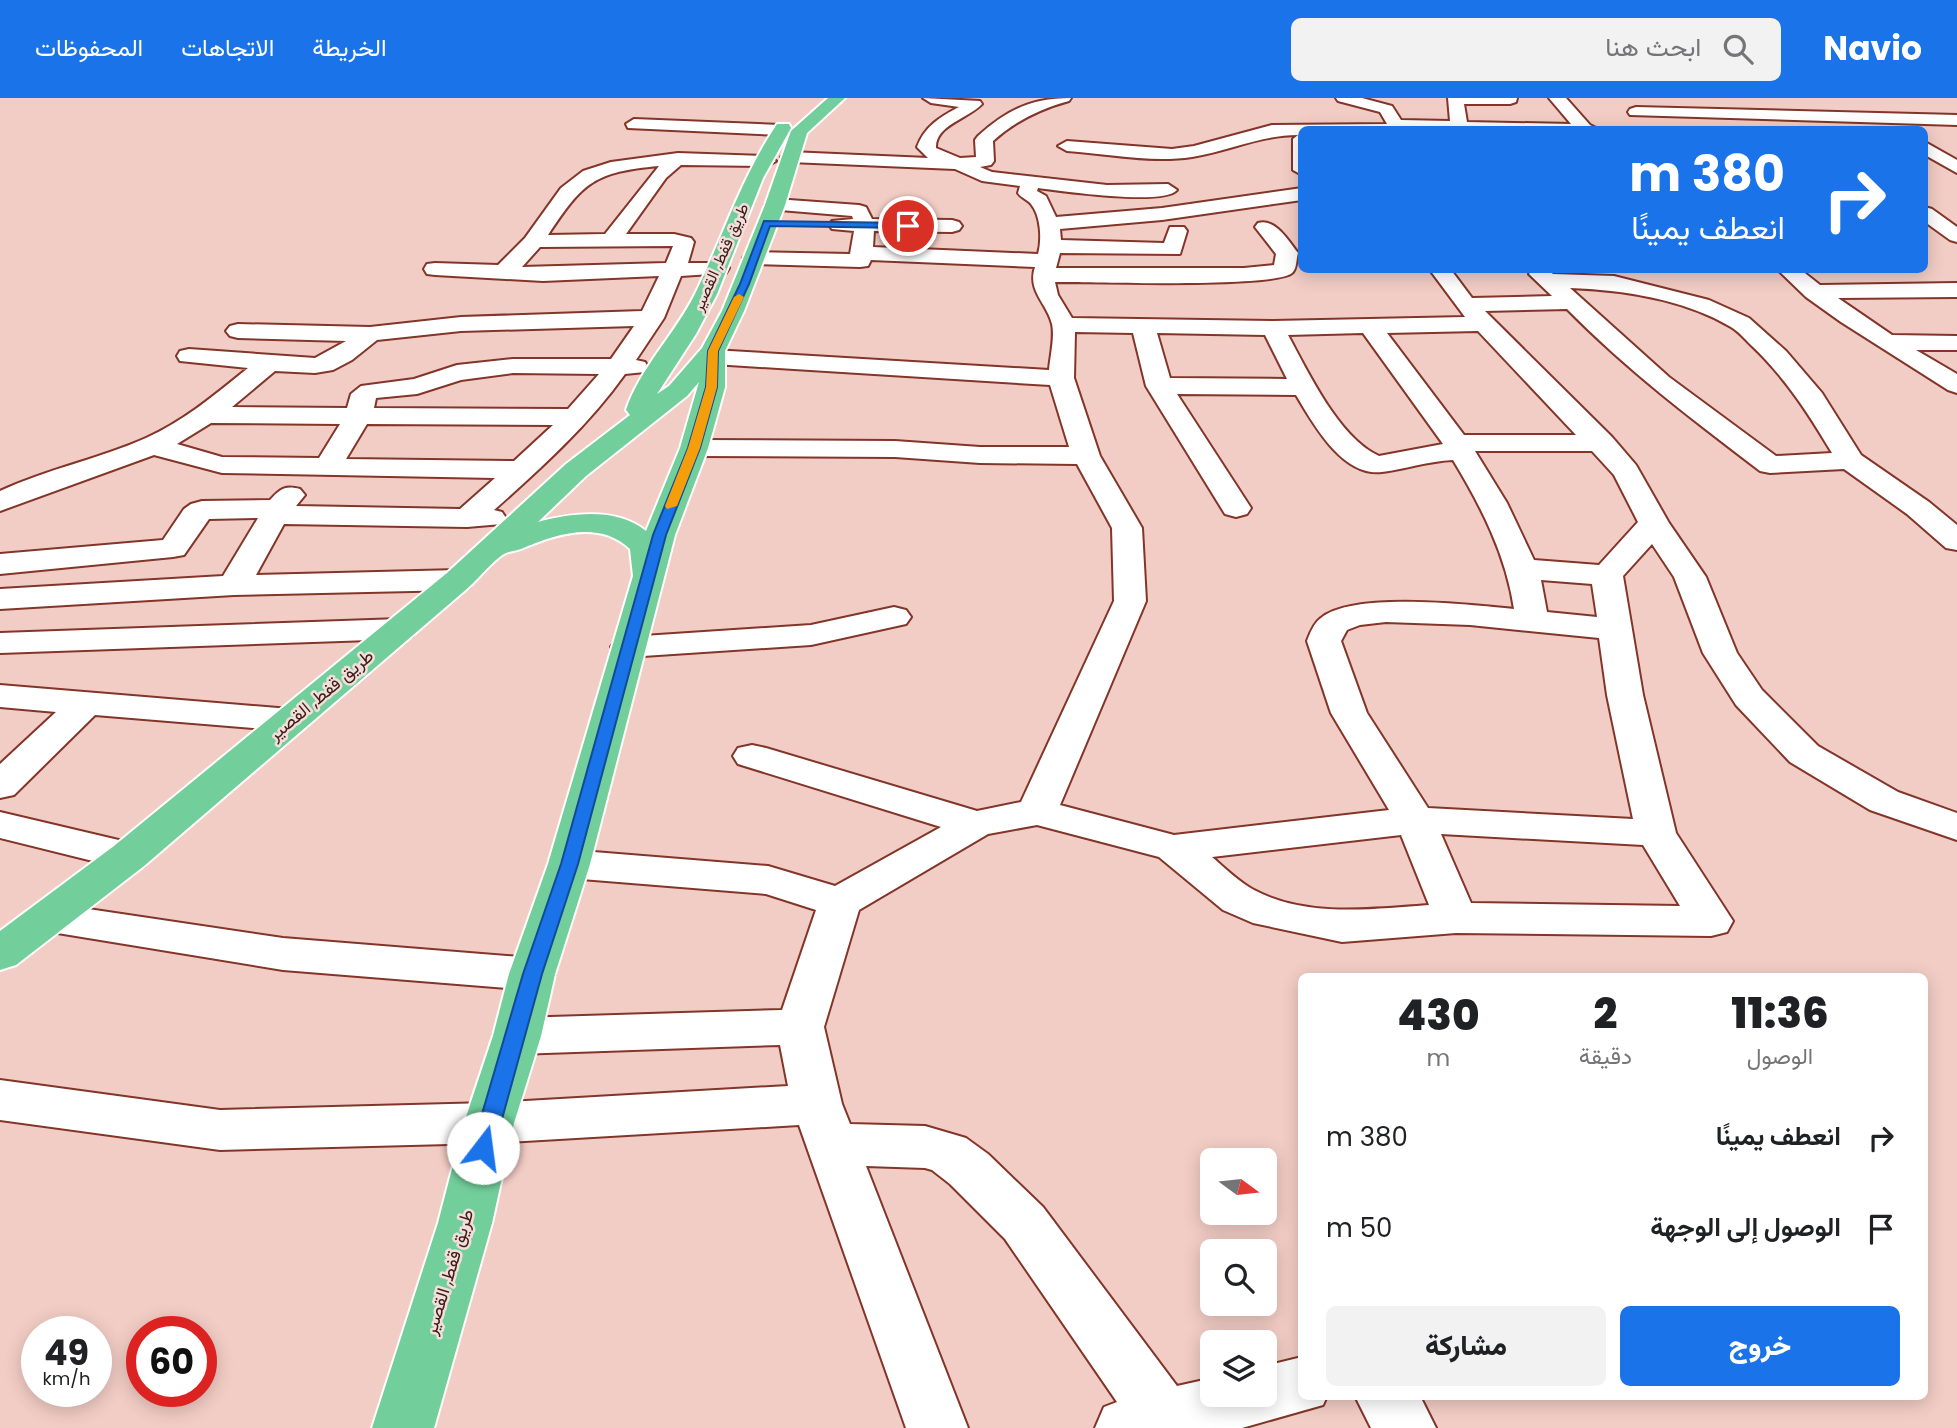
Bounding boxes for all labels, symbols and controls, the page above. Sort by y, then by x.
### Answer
search box [1291,18,1781,81]
text: Navio [1823,25,1922,72]
text: ابحث هنا [1605,29,1701,65]
icon: search [1719,30,1757,68]
text: المحفوظات [35,31,143,64]
text: الاتجاهات [181,31,274,64]
text: الخريطة [312,31,387,64]
text: 380 m [1629,140,1785,208]
icon: right [1809,154,1900,245]
pin [878,196,938,256]
street label: طريق قفط, القصير [686,200,754,316]
text: انعطف يمينًا [1631,205,1785,250]
icon: arrive [889,207,927,245]
street label: طريق قفط, القصير [262,643,379,747]
text: 2 [1593,984,1617,1043]
text: 11:36 [1731,984,1829,1043]
text: 430 [1397,986,1480,1045]
text: دقيقة [1579,1040,1632,1072]
text: الوصول [1747,1040,1813,1072]
text: m [1427,1042,1450,1074]
position arrow [446,1111,520,1185]
text: انعطف يمينًا [1716,1118,1841,1154]
text: 380 m [1326,1119,1408,1155]
icon: right [1862,1119,1900,1157]
north arrow [1200,1148,1278,1225]
map controls [1200,1148,1277,1407]
street label: طريق قفط, القصير [417,1206,480,1339]
text: الوصول إلى الوجهة [1650,1209,1841,1245]
text: 50 m [1326,1210,1392,1246]
icon: arrive [1862,1210,1900,1248]
button: search [1200,1239,1277,1316]
button: مشاركة [1326,1306,1606,1386]
button: خروج [1620,1306,1900,1386]
speed limit sign: 60 [126,1316,217,1407]
text: 49 [44,1328,89,1377]
button: layers [1200,1330,1277,1407]
text: km/h [43,1366,90,1391]

